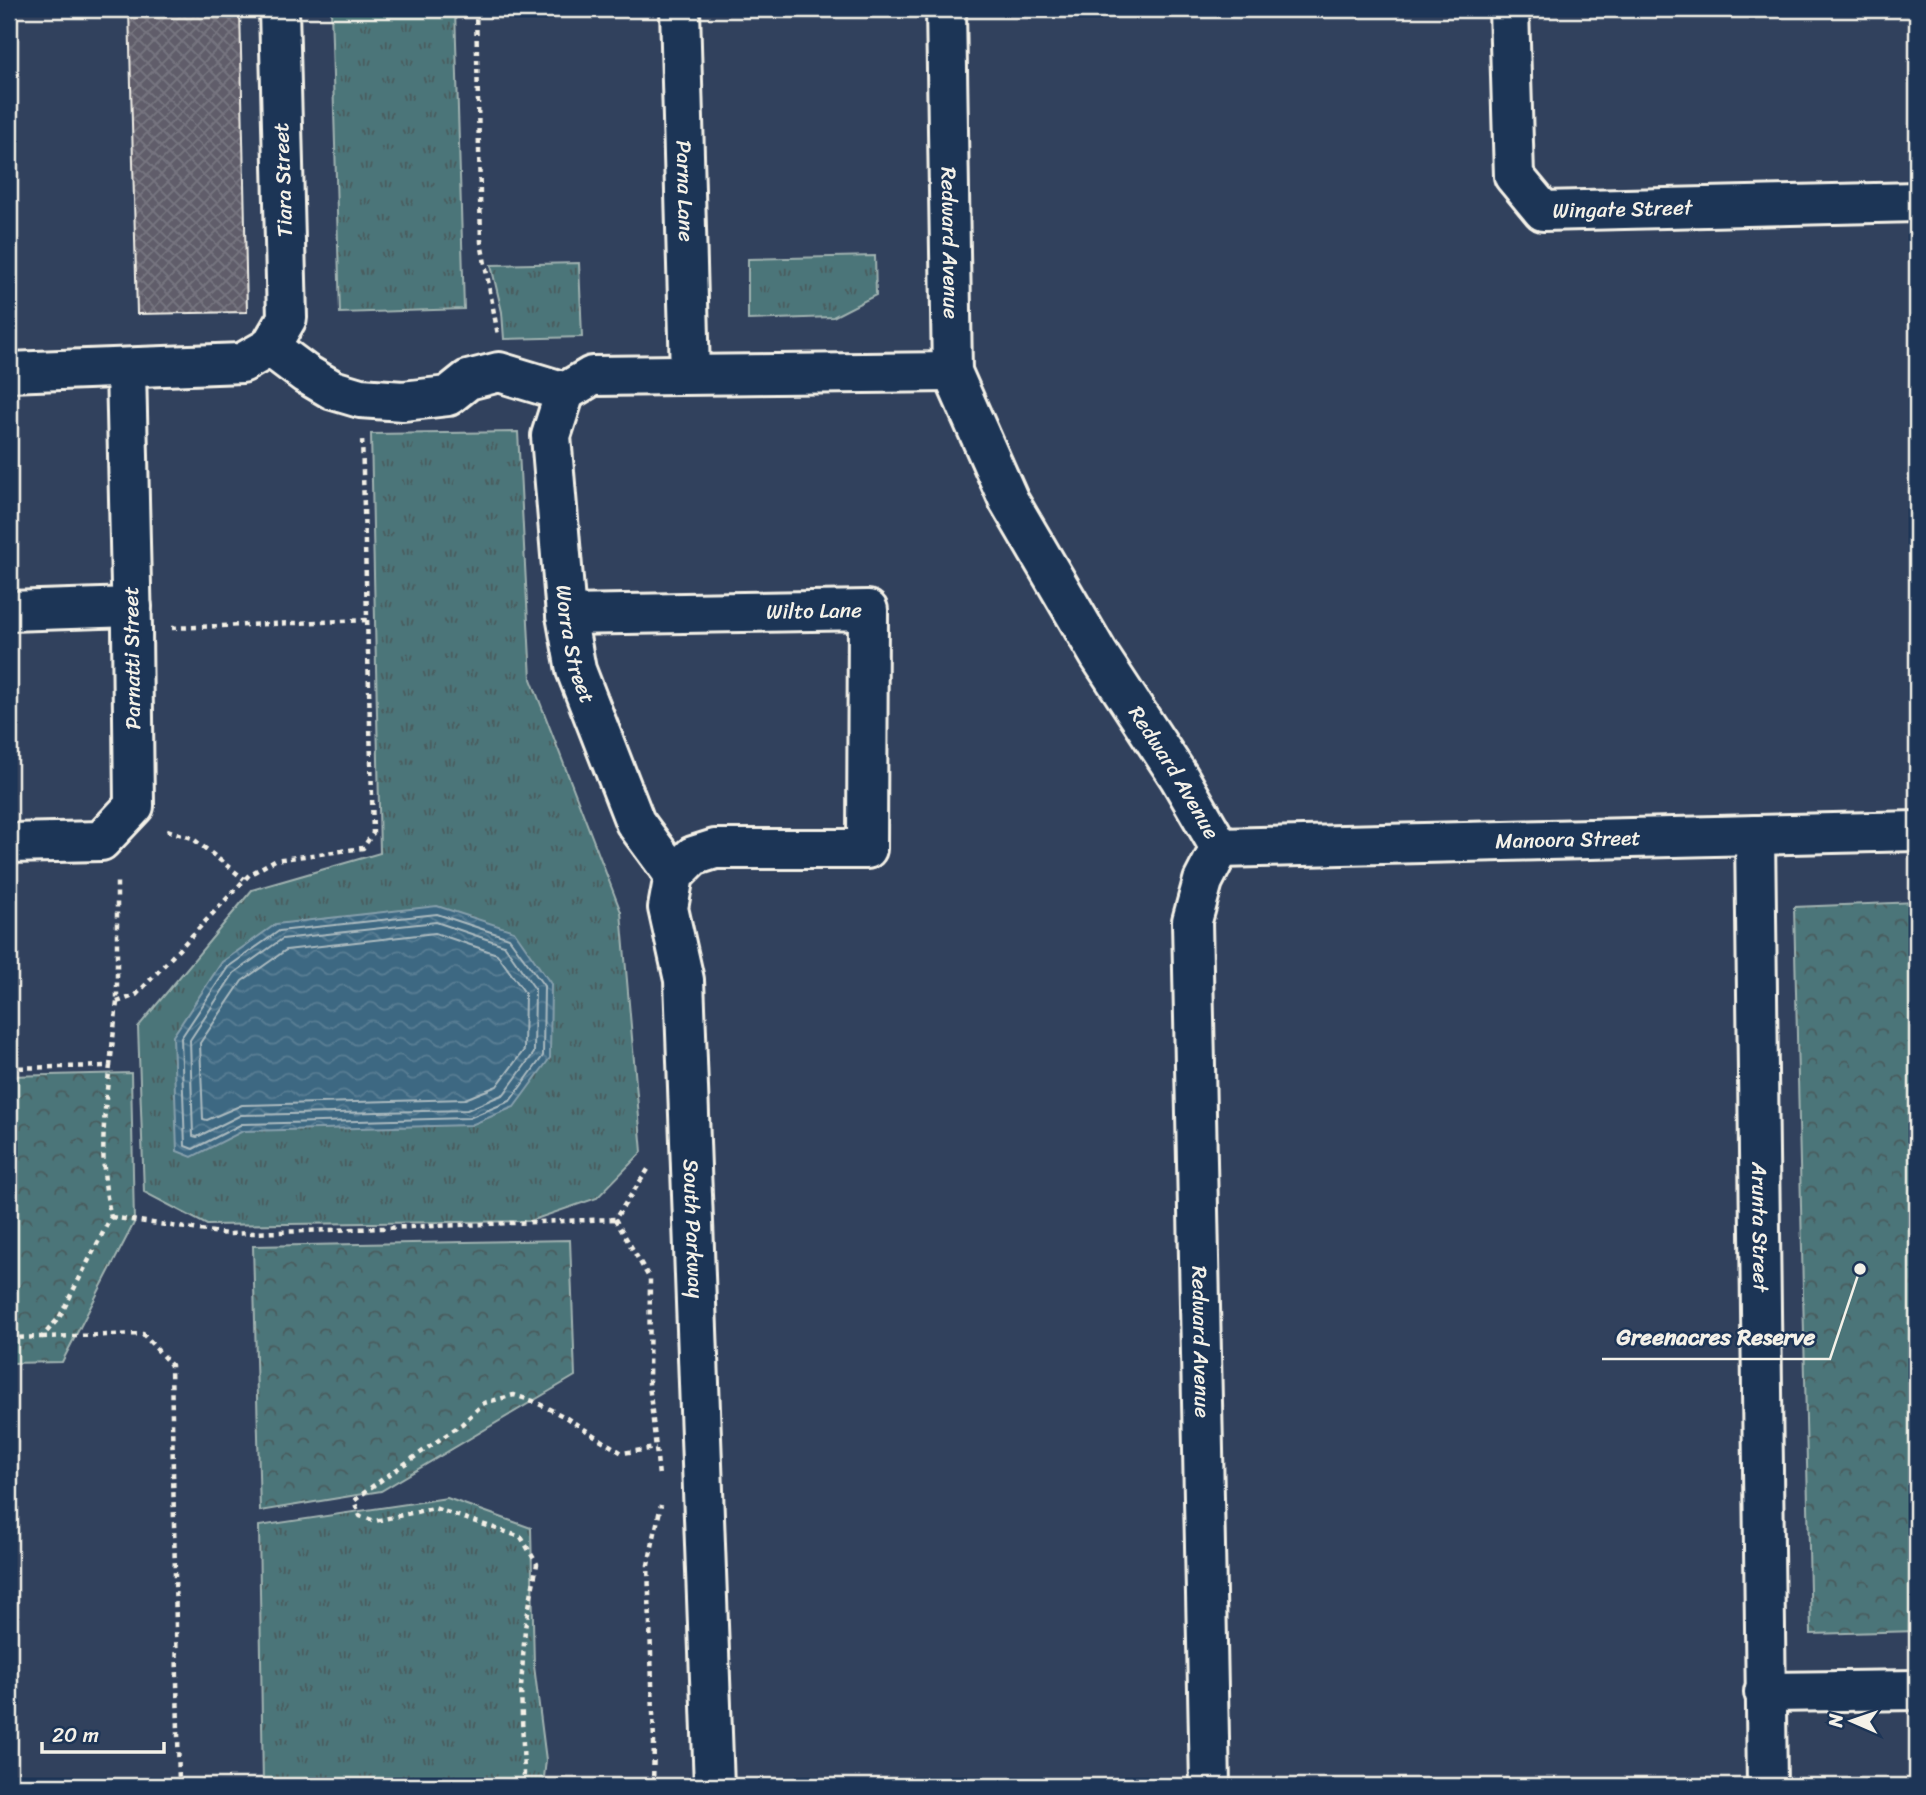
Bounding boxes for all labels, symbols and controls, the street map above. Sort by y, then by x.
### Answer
street label: Tiara Street [262,122,304,238]
street label: Parna Lane [665,140,705,242]
street label: Redward Avenue [930,167,970,319]
street label: Wingate Street [1552,188,1694,230]
street label: Worra Street [545,583,606,709]
street label: Parnatti Street [112,586,152,730]
street label: Wilto Lane [766,591,862,631]
street label: Redward Avenue [1118,698,1230,847]
street label: Manoora Street [1495,819,1641,860]
street label: South Parkway [672,1158,715,1299]
street label: Arunta Street [1740,1161,1780,1294]
street label: Redward Avenue [1180,1266,1221,1419]
callout: Greenacres Reserve [1602,1315,1830,1359]
text: Greenacres Reserve [1616,1317,1816,1358]
north arrow [1818,1686,1888,1756]
scale bar [42,1711,164,1755]
text: N [1819,1712,1852,1729]
text: 20 m [52,1716,99,1754]

